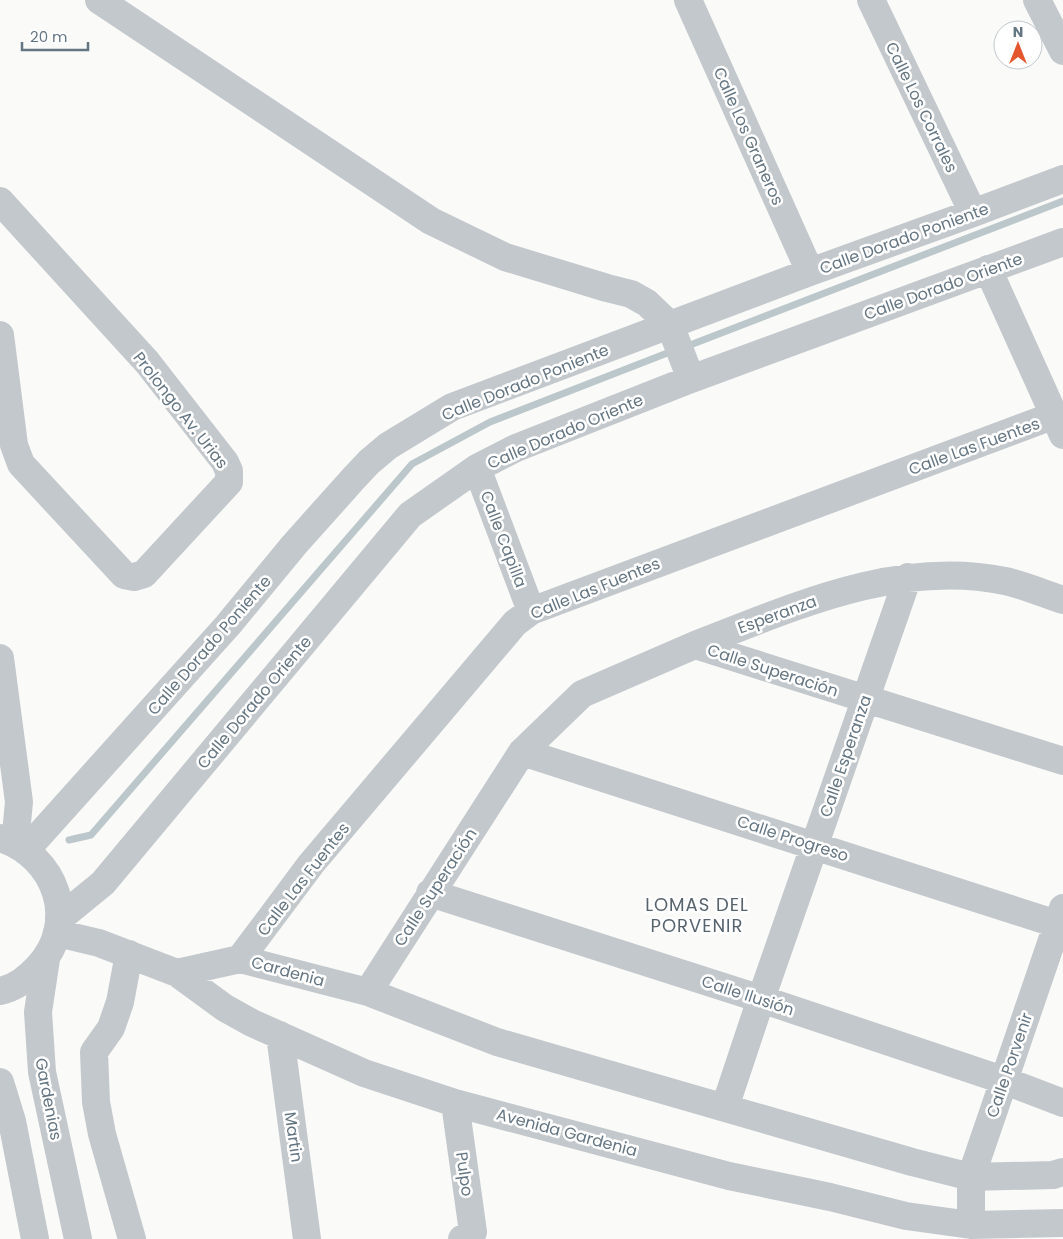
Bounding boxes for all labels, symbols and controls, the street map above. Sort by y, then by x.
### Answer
scale bar [22,20,89,52]
north arrow [993,20,1043,70]
text: N [1013,22,1023,42]
text: 20 m [30,26,68,47]
street label: Calle Los Corrales [880,38,963,176]
street label: Calle Los Graneros [708,63,789,209]
street label: Calle Dorado Poniente [816,197,992,280]
street label: Calle Dorado Oriente [861,247,1026,326]
street label: Calle Dorado Poniente [438,338,612,427]
street label: Prolongo Av. Urias [128,347,234,474]
street label: Calle Dorado Oriente [484,388,647,475]
street label: Calle Las Fuentes [905,412,1043,481]
street label: Calle Capilla [475,488,533,591]
street label: Calle Las Fuentes [527,552,664,625]
street label: Calle Dorado Poniente [142,570,277,720]
street label: Esperanza [735,590,820,639]
street label: Calle Dorado Oriente [192,631,317,774]
street label: Calle Superación [704,638,841,703]
street label: Calle Esperanza [814,692,877,820]
street label: Calle Progreso [734,810,852,867]
street label: Calle Las Fuentes [252,818,355,941]
street label: Calle Superación [389,824,482,951]
district label: LOMAS DEL PORVENIR [645,892,749,938]
street label: Cardenia [249,951,327,992]
street label: Calle Ilusión [699,970,797,1021]
street label: Calle Porvenir [981,1010,1038,1121]
street label: Gardenias [29,1056,68,1142]
street label: Avenida Gardenia [494,1103,640,1162]
street label: Martin [279,1110,308,1164]
street label: Pulpo [450,1150,479,1198]

